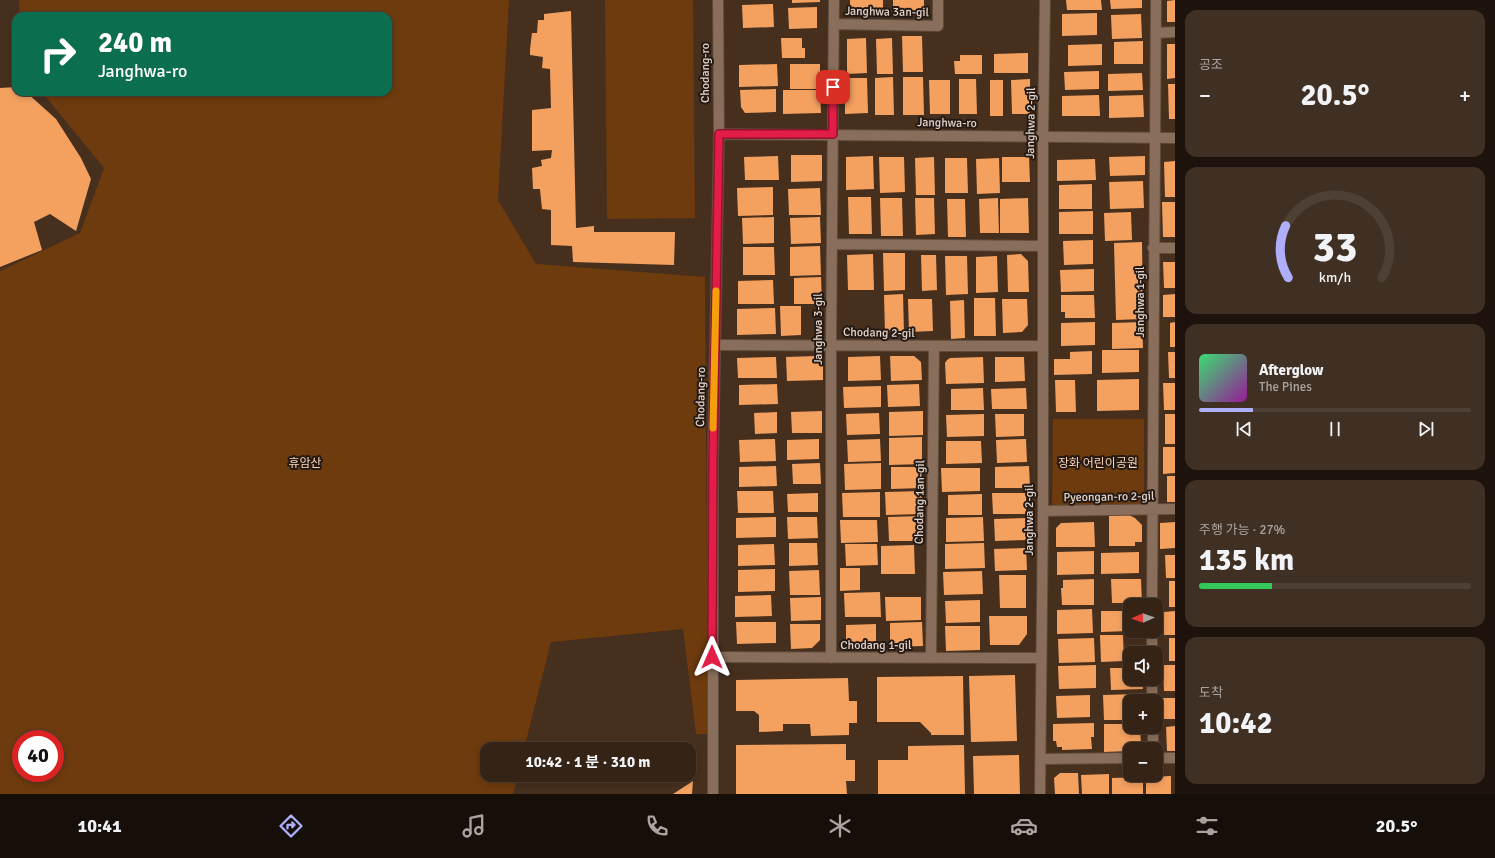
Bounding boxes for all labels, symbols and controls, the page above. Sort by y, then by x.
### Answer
street label: Janghwa 3an-gil [845,4,930,20]
text: 240 m [98,26,172,60]
icon: right [32,28,84,80]
street label: Chodang-ro [698,43,713,103]
text: 공조 [1199,57,1223,73]
text: Janghwa-ro [98,60,187,82]
pin [816,70,850,104]
icon: arrive [822,76,844,98]
text: 20.5° [1300,77,1370,114]
text: − [1199,82,1211,109]
text: + [1459,82,1471,109]
street label: Janghwa 2-gil [1023,87,1039,159]
street label: Janghwa-ro [917,115,977,131]
text: 33 [1313,222,1357,273]
street label: Janghwa 1-gil [1133,266,1148,337]
text: km/h [1319,269,1351,286]
street label: Janghwa 3-gil [811,293,826,365]
street label: Chodang 2-gil [843,325,915,341]
text: Afterglow [1259,361,1323,379]
street label: Chodang-ro [693,367,709,427]
text: The Pines [1259,379,1312,395]
icon: previous [1233,418,1255,440]
icon: pause [1324,418,1346,440]
icon: next [1415,418,1437,440]
park label: 휴암산 [288,456,322,471]
park label: 장화 어린이공원 [1058,456,1138,471]
street label: Chodang 1an-gil [912,459,928,544]
street label: Janghwa 2-gil [1022,484,1037,556]
street label: Pyeongan-ro 2-gil [1063,489,1155,505]
text: 주행 가능 · 27% [1199,522,1285,538]
text: 135 km [1199,542,1294,579]
north arrow [1123,598,1163,638]
map controls [1123,598,1163,782]
position arrow [691,636,733,678]
street label: Chodang 1-gil [840,638,912,653]
button: sound [1123,646,1163,686]
text: 도착 [1199,685,1223,701]
button: + [1123,694,1163,734]
text: 10:42 [1199,705,1273,742]
speed limit sign: 40 [12,730,64,782]
button: − [1123,742,1163,782]
text: 10:42 · 1 분 · 310 m [526,753,650,771]
icon: directions [277,812,305,840]
icon: music [460,812,488,840]
icon: phone [643,812,671,840]
icon: climate [826,812,854,840]
icon: car [1010,812,1038,840]
icon: filters [1193,812,1221,840]
text: 10:41 [78,815,122,837]
text: 20.5° [1376,815,1417,837]

